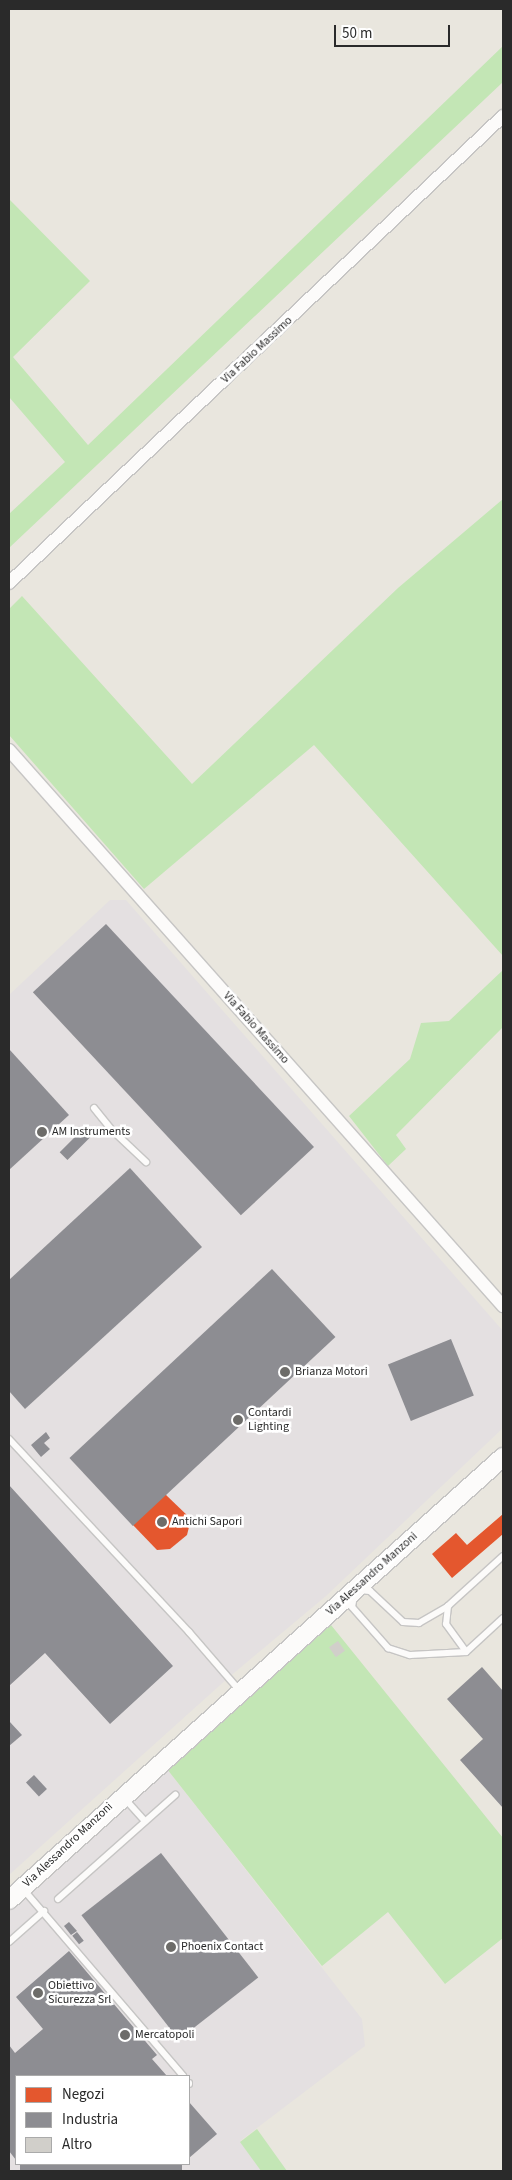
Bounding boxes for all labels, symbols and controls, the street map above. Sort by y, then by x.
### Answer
scale bar [337,15,453,47]
text: 50 m [342,23,372,44]
street label: Via Fabio Massimo [218,313,296,387]
street label: Via Fabio Massimo [220,989,292,1067]
place label: AM Instruments [52,1125,130,1139]
marker: AM Instruments [36,1126,48,1138]
place label: Brianza Motori [295,1365,368,1379]
marker: Brianza Motori [279,1366,291,1378]
place label: Contardi Lighting [248,1406,291,1434]
marker: Contardi Lighting [232,1414,244,1426]
place label: Antichi Sapori [172,1515,242,1529]
marker: Antichi Sapori [156,1516,168,1528]
street label: Via Alessandro Manzoni [323,1529,421,1619]
street label: Via Alessandro Manzoni [20,1800,116,1890]
place label: Phoenix Contact [181,1940,263,1954]
marker: Phoenix Contact [165,1941,177,1953]
place label: Obiettivo Sicurezza Srl [48,1979,111,2007]
marker: Obiettivo Sicurezza Srl [32,1987,44,1999]
place label: Mercatopoli [135,2028,195,2042]
marker: Mercatopoli [119,2029,131,2041]
legend [15,2075,190,2165]
text: Negozi [62,2084,104,2105]
text: Industria [62,2109,118,2130]
text: Altro [62,2134,92,2155]

